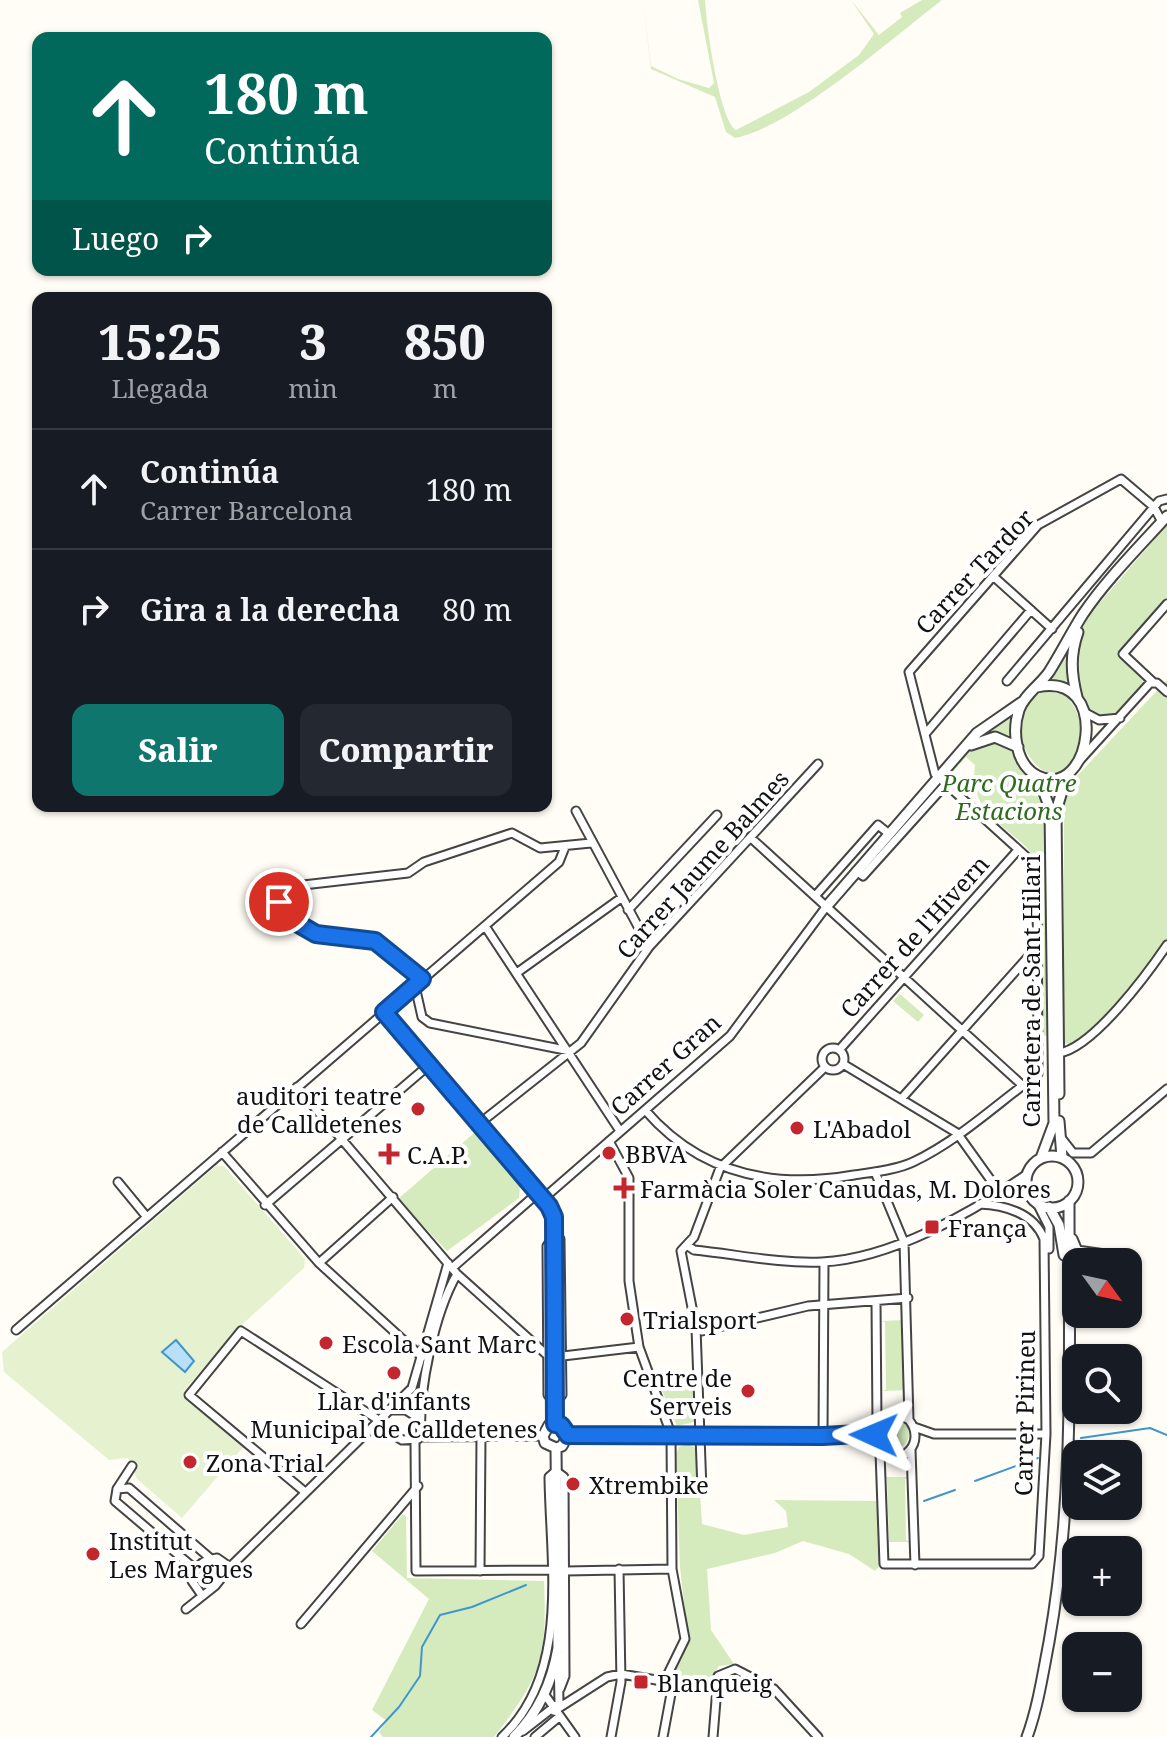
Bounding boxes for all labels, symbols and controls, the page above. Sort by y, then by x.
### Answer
text: 180 m [204,54,369,130]
icon: ahead [72,64,176,168]
text: Continúa [204,126,361,175]
icon: right [175,216,219,260]
text: Luego [72,218,159,259]
text: 15:25 [98,309,222,374]
text: 3 [299,309,327,374]
text: 850 [404,309,486,374]
text: Llegada [111,370,209,406]
text: min [288,370,338,406]
text: m [433,370,457,406]
text: Continúa [140,451,279,492]
icon: ahead [72,467,116,511]
text: 180 m [426,469,512,510]
text: Carrer Barcelona [140,492,353,528]
street label: Carrer Tardor [907,501,1041,641]
icon: right [72,587,116,631]
text: Gira a la derecha [140,589,400,630]
text: 80 m [442,589,512,630]
button: Salir [72,704,284,796]
button: Compartir [300,704,512,796]
street label: Carrer Jaume Balmes [608,763,796,965]
park label: Parc Quatre Estacions [941,766,1077,827]
street label: Carrer de l'Hivern [832,848,996,1024]
street label: Carretera de Sant Hilari [1014,854,1047,1127]
pin [245,868,313,936]
icon: arrive [257,880,301,924]
street label: Carrer Gran [603,1006,727,1122]
place label: auditori teatre de Calldetenes [236,1079,402,1140]
marker: auditori teatre de Calldetenes [409,1100,427,1118]
place label: L'Abadol [813,1112,912,1145]
marker: L'Abadol [788,1119,806,1137]
place label: BBVA [625,1137,687,1170]
place label: C.A.P. [407,1138,468,1171]
marker: C.A.P. [378,1143,400,1165]
marker: BBVA [600,1144,618,1162]
place label: Farmàcia Soler Canudas, M. Dolores [640,1172,1051,1205]
marker: Farmàcia Soler Canudas, M. Dolores [615,1179,633,1197]
place label: França [948,1211,1027,1244]
marker: França [923,1218,941,1236]
north arrow [1062,1248,1142,1328]
map controls [1062,1248,1142,1712]
place label: Trialsport [643,1303,757,1336]
marker: Trialsport [618,1310,636,1328]
place label: Escola Sant Marc [342,1327,537,1360]
street label: Carrer Pirineu [1006,1330,1042,1496]
marker: Escola Sant Marc [317,1334,335,1352]
button: search [1062,1344,1142,1424]
place label: Centre de Serveis [623,1361,732,1422]
marker: Llar d'infants Municipal de Calldetenes [385,1364,403,1382]
marker: Centre de Serveis [739,1382,757,1400]
place label: Llar d'infants Municipal de Calldetenes [250,1384,538,1445]
position arrow [832,1393,916,1477]
button: layers [1062,1440,1142,1520]
place label: Zona Trial [206,1446,324,1479]
marker: Zona Trial [181,1453,199,1471]
place label: Xtrembike [589,1468,709,1501]
marker: Xtrembike [564,1475,582,1493]
place label: Institut Les Margues [109,1524,253,1585]
button: + [1062,1536,1142,1616]
marker: Institut Les Margues [84,1545,102,1563]
button: − [1062,1632,1142,1712]
place label: Blanqueig [657,1666,773,1699]
marker: Blanqueig [632,1673,650,1691]

